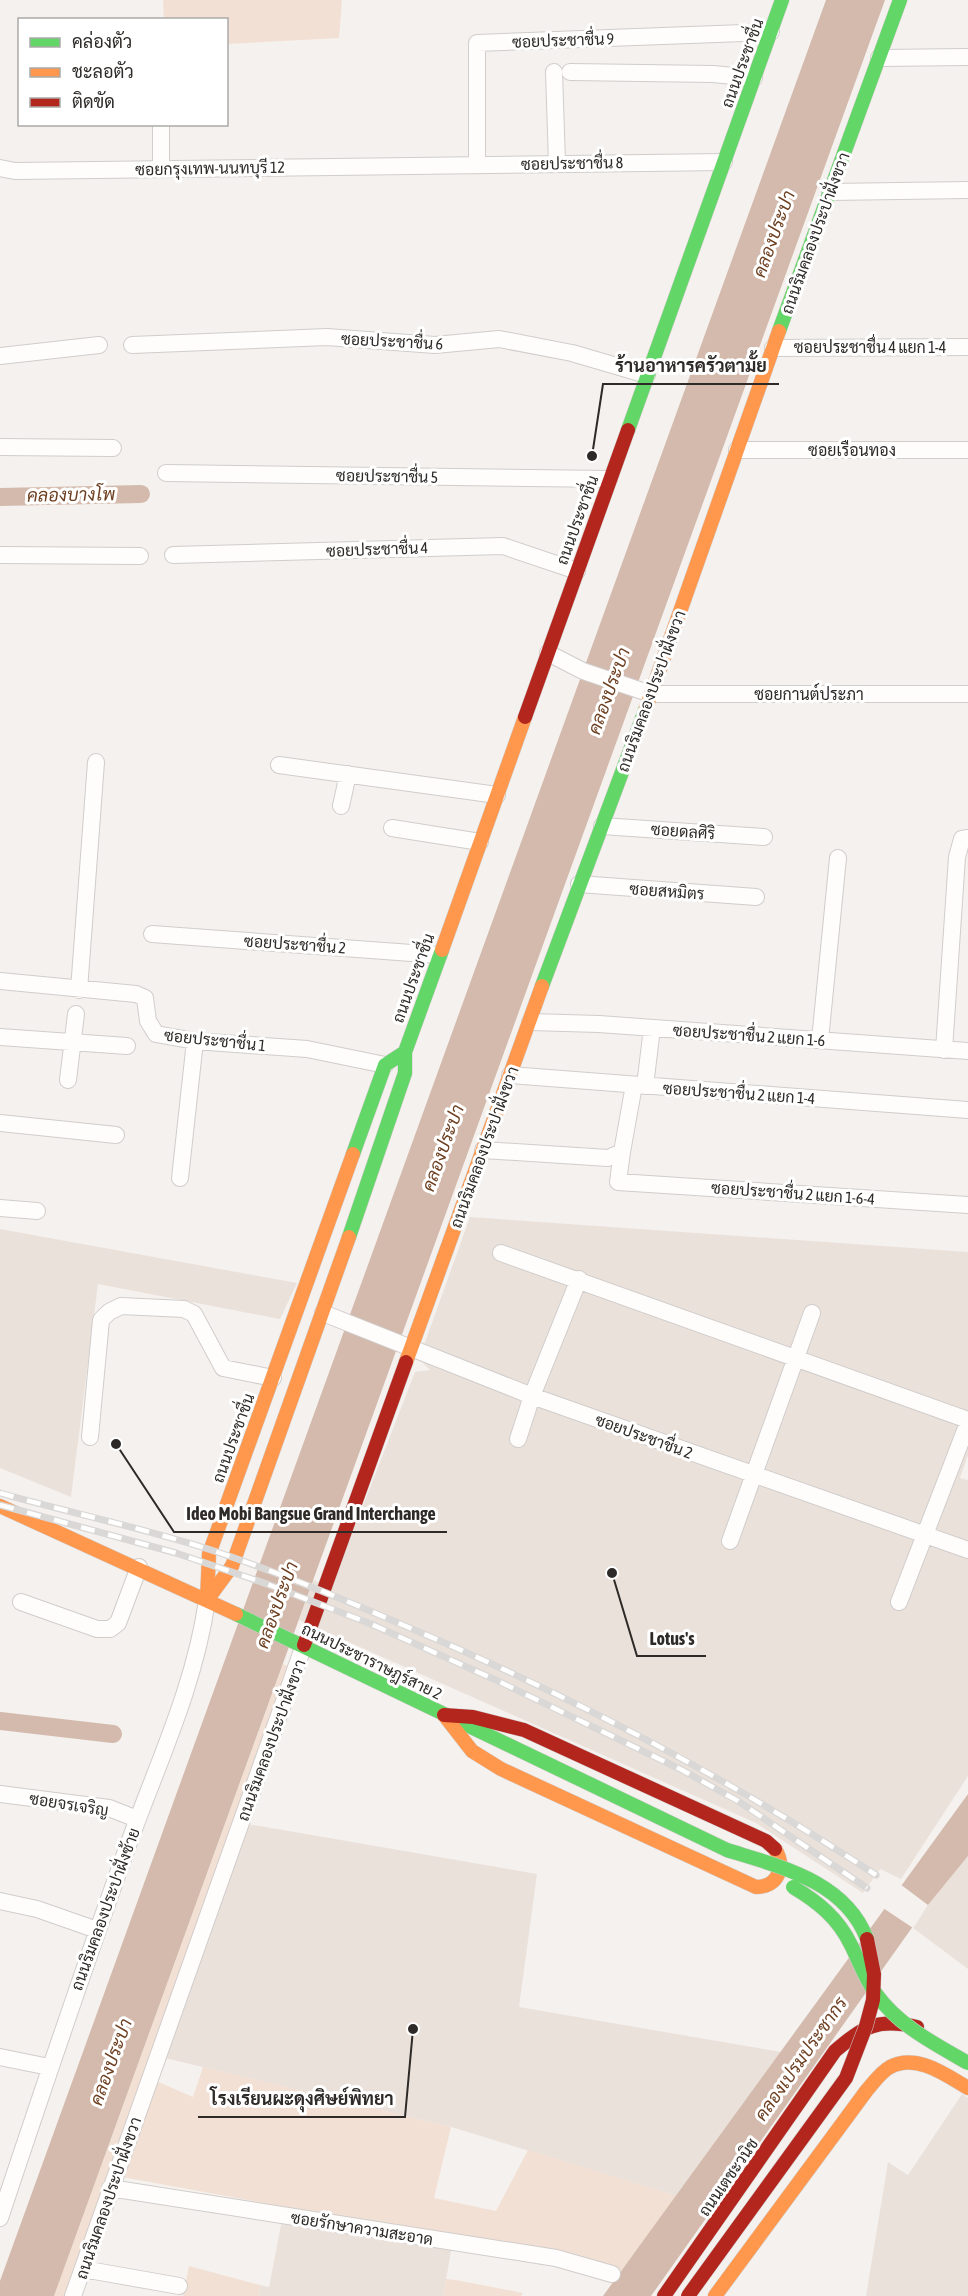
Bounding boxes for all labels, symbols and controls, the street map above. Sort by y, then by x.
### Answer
street label: ถนนประชาชื่น [713,14,766,110]
legend [18,18,228,126]
street label: ซอยประชาชื่น 9 [511,24,614,51]
text: คล่องตัว [72,30,132,52]
text: ชะลอตัว [72,61,134,82]
text: ติดขัด [72,91,115,112]
street label: ซอยประชาชื่น 8 [521,148,623,173]
street label: ถนนริมคลองประปาฝั่งขวา [773,148,853,316]
street label: ซอยกรุงเทพ-นนทบุรี 12 [135,156,285,181]
water label: คลองประปา [748,187,799,280]
street label: ซอยประชาชื่น 6 [340,324,444,353]
street label: ซอยประชาชื่น 4 แยก 1-4 [794,333,946,356]
callout: ร้านอาหารครัวตามั้ย [603,348,779,384]
text: ร้านอาหารครัวตามั้ย [615,350,767,376]
street label: ซอยเรือนทอง [808,440,896,459]
street label: ซอยประชาชื่น 5 [336,461,438,486]
street label: ถนนประชาชื่น [548,471,601,567]
water label: คลองบางโพ [27,481,115,506]
street label: ซอยประชาชื่น 4 [325,533,428,560]
street label: ถนนริมคลองประปาฝั่งขวา [609,606,689,774]
water label: คลองประปา [583,644,634,737]
street label: ซอยกานต์ประภา [754,682,864,703]
street label: ซอยดลศิริ [650,820,716,842]
street label: ซอยสหมิตร [629,879,705,903]
street label: ซอยประชาชื่น 2 [243,926,347,957]
street label: ถนนประชาชื่น [384,929,437,1025]
street label: ซอยประชาชื่น 2 แยก 1-6 [672,1016,826,1049]
street label: ซอยประชาชื่น 1 [163,1021,267,1054]
street label: ถนนริมคลองประปาฝั่งขวา [442,1062,522,1230]
street label: ซอยประชาชื่น 2 แยก 1-4 [662,1074,816,1107]
water label: คลองประปา [417,1101,468,1194]
street label: ซอยประชาชื่น 2 แยก 1-6-4 [711,1173,876,1208]
street label: ถนนประชาชื่น [204,1389,257,1485]
street label: ซอยประชาชื่น 2 [593,1405,697,1462]
callout: Ideo Mobi Bangsue Grand Interchange [174,1496,447,1532]
text: Ideo Mobi Bangsue Grand Interchange [186,1503,436,1524]
water label: คลองประปา [251,1558,302,1651]
street label: ถนนประชาราษฎร์สาย 2 [298,1617,446,1705]
callout: Lotus's [637,1620,706,1656]
text: Lotus's [650,1628,695,1649]
street label: ถนนริมคลองประปาฝั่งขวา [229,1655,309,1823]
street label: ซอยจรเจริญ [28,1789,110,1820]
street label: ถนนริมคลองประปาฝั่งซ้าย [63,1824,143,1993]
water label: คลองเปรมประชากร [750,1992,852,2125]
water label: คลองประปา [85,2015,136,2108]
callout: โรงเรียนผะดุงศิษย์พิทยา [198,2081,405,2117]
text: โรงเรียนผะดุงศิษย์พิทยา [209,2086,394,2113]
street label: ถนนริมคลองประปาฝั่งขวา [67,2113,144,2282]
street label: ถนนเตชะวนิช [695,2135,761,2219]
street label: ซอยรักษาความสะอาด [290,2207,435,2248]

